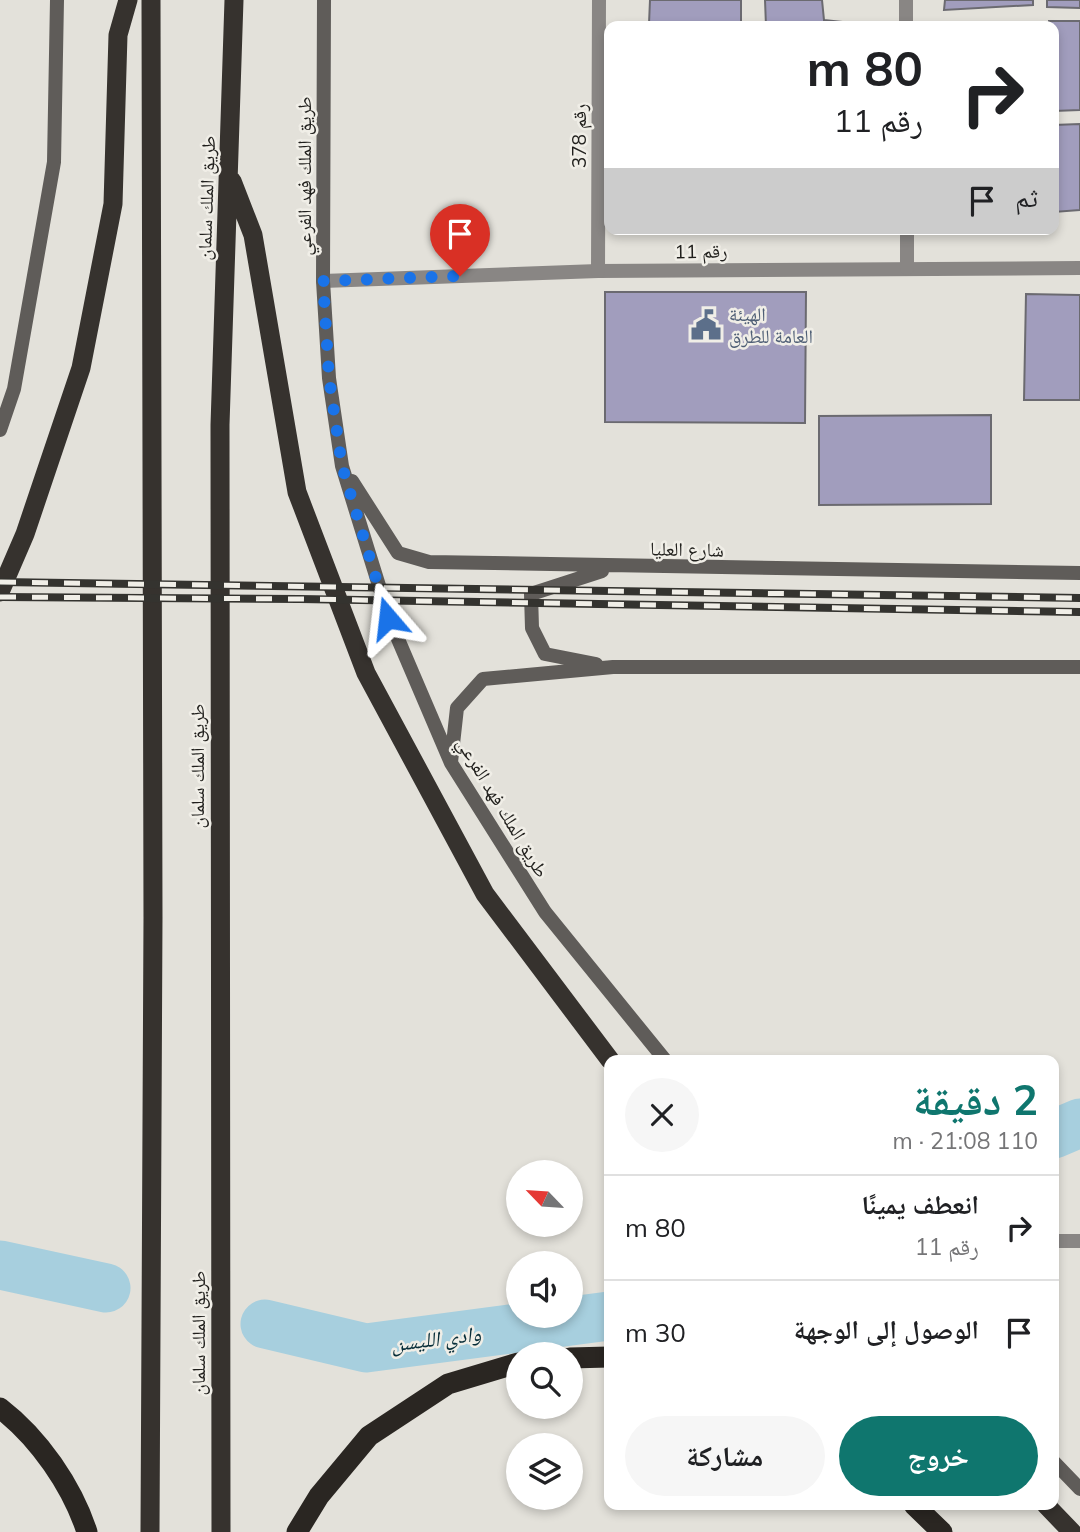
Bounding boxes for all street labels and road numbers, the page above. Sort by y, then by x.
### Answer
street label: طريق الملك فهد الفرعي [292,96,320,256]
street label: رقم 378 [567,104,592,168]
street label: طريق الملك سلمان [192,135,220,261]
street label: رقم 11 [674,239,728,264]
street label: شارع العليا [650,536,724,562]
street label: طريق الملك سلمان [185,704,209,828]
street label: طريق الملك فهد الفرعي [448,733,554,883]
street label: طريق الملك سلمان [186,1271,210,1395]

